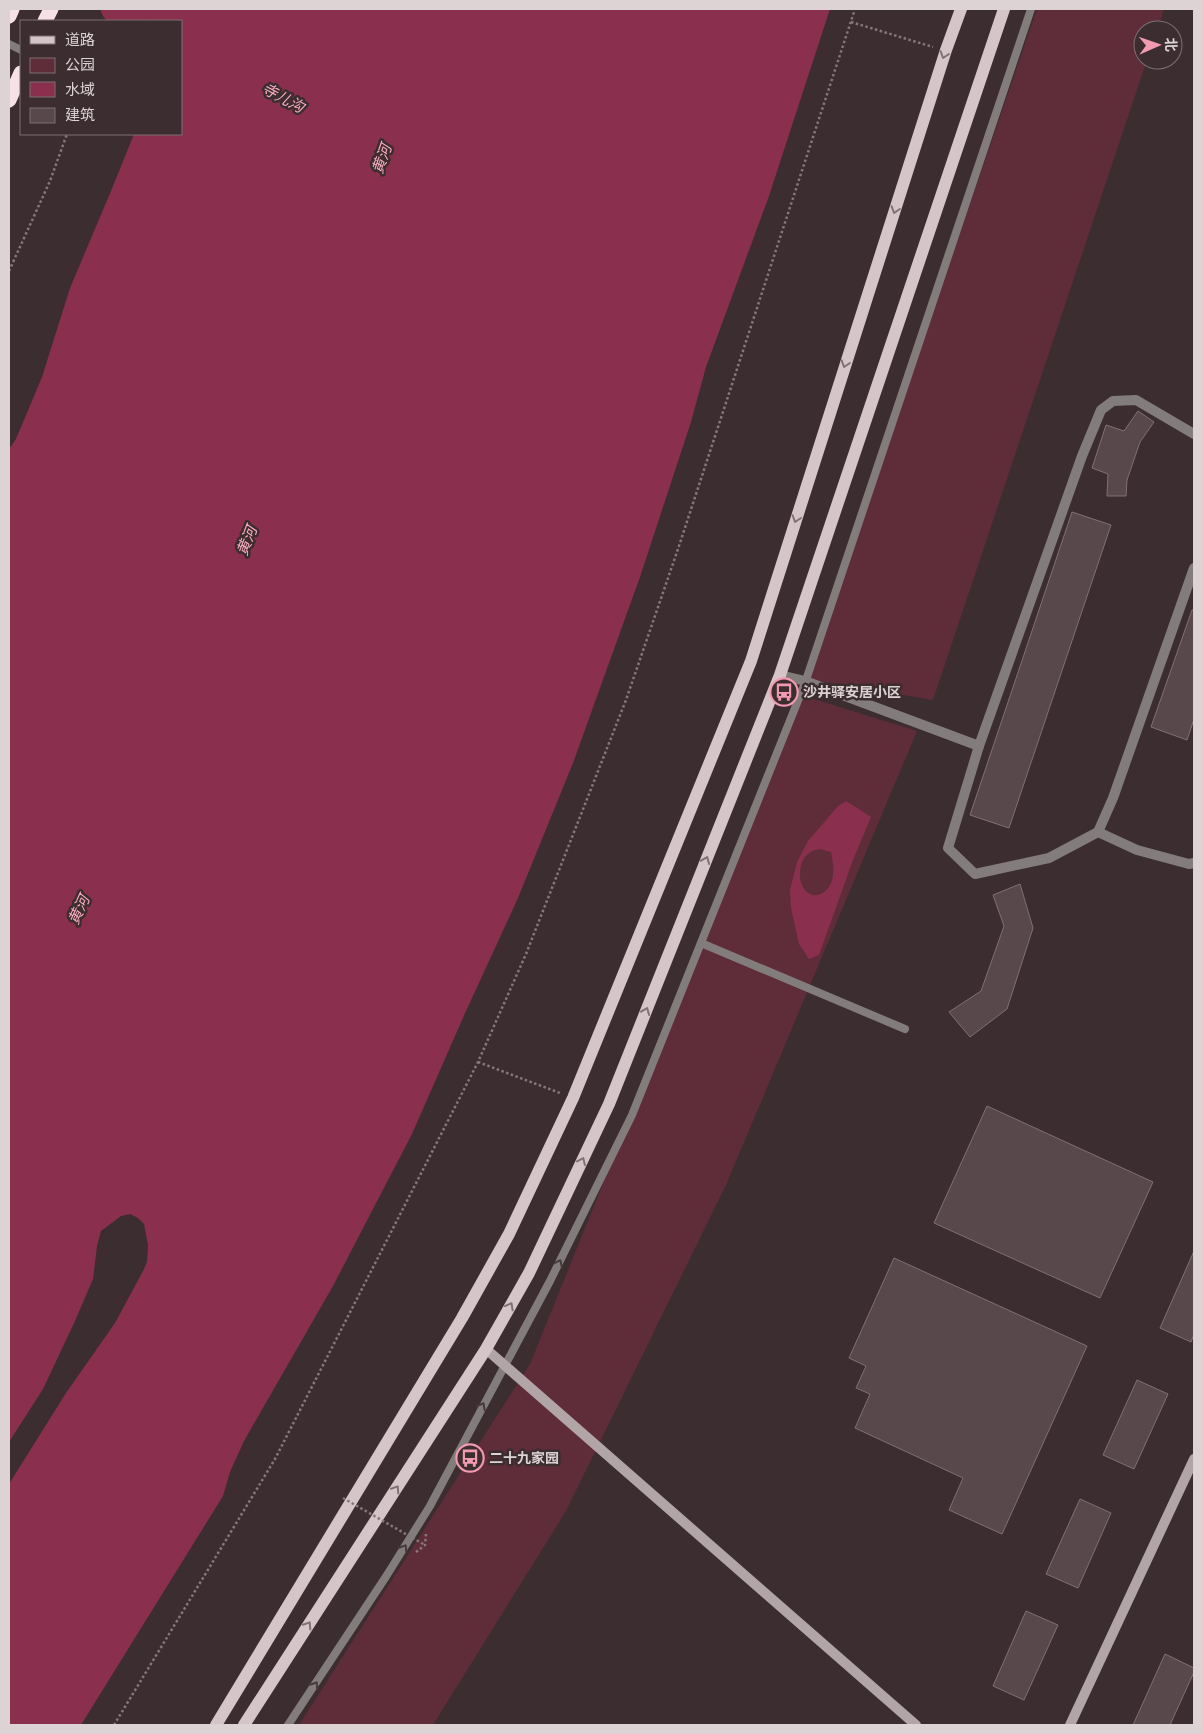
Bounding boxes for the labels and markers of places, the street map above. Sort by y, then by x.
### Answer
bus stop icon: 沙井驿安居小区 [769,677,799,707]
place label: 沙井驿安居小区 [803,684,901,701]
bus stop icon: 二十九家园 [455,1443,485,1473]
place label: 二十九家园 [489,1450,559,1467]

